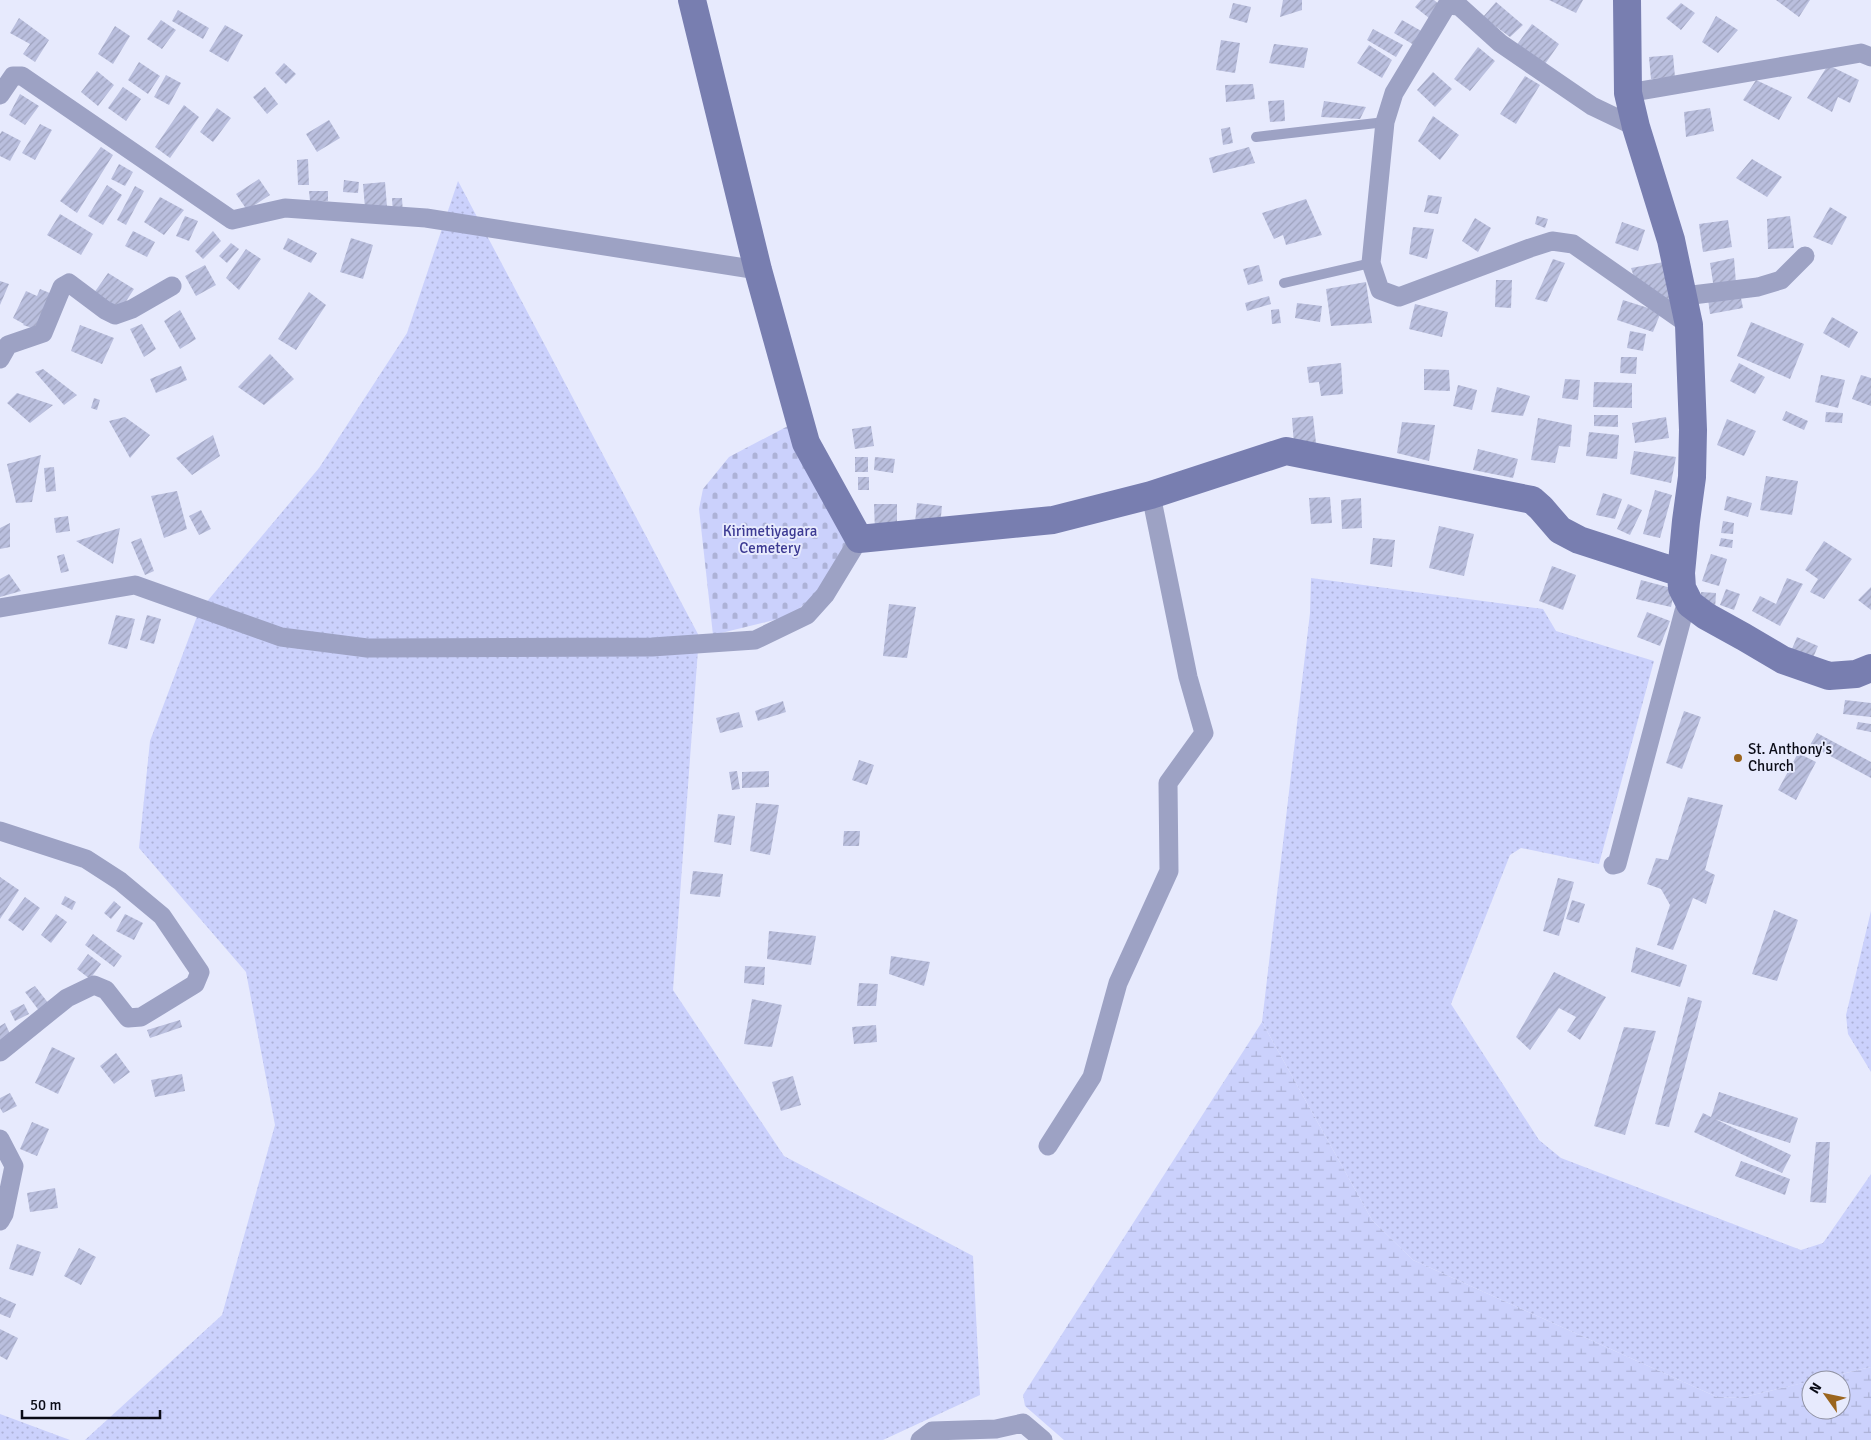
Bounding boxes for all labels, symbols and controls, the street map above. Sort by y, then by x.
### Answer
park label: Kirimetiyagara Cemetery [723,522,817,557]
place label: St. Anthony's Church [1748,740,1832,775]
marker: St. Anthony's Church [1732,752,1744,764]
north arrow [1801,1370,1851,1420]
text: N [1806,1379,1825,1397]
scale bar [22,1388,160,1420]
text: 50 m [30,1396,61,1414]

